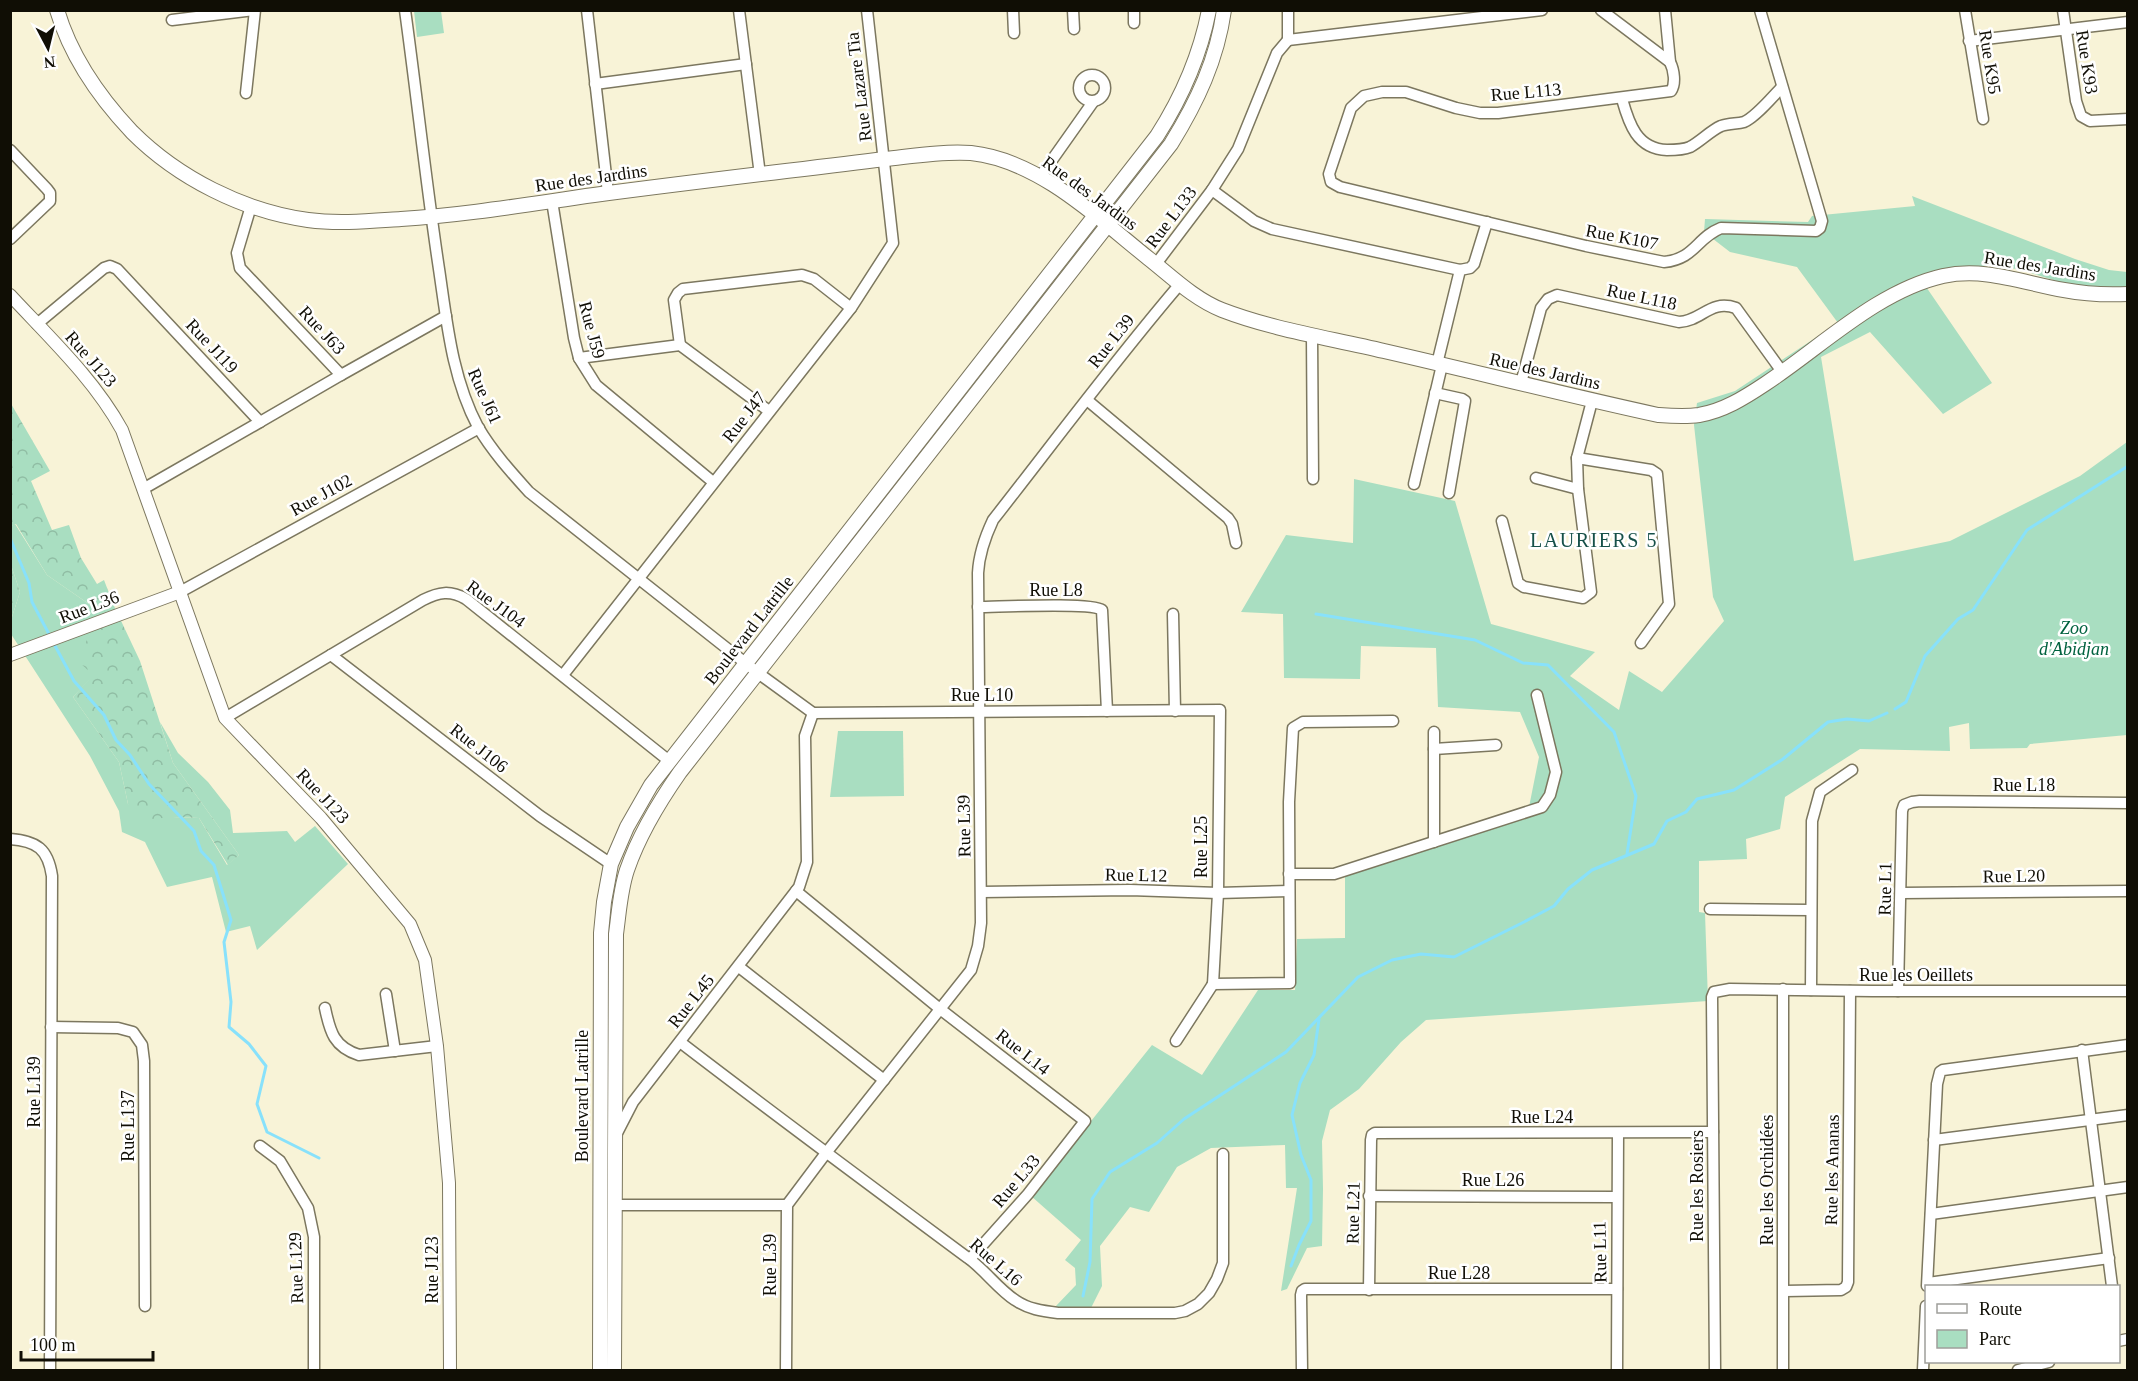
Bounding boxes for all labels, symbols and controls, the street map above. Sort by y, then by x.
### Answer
north arrow [18,18,78,78]
street label: Rue K95 [1975,29,2005,95]
street label: Rue K93 [2072,29,2102,95]
street label: Rue Lazare Tia [842,31,876,143]
text: N [43,53,57,72]
street label: Rue L113 [1490,79,1562,105]
street label: Rue des Jardins [1038,152,1142,234]
street label: Rue des Jardins [534,160,648,196]
street label: Rue L133 [1141,182,1201,252]
street label: Rue K107 [1584,220,1660,254]
street label: Rue des Jardins [1983,247,2097,285]
street label: Rue L118 [1605,280,1679,314]
street label: Rue J59 [575,299,609,361]
street label: Rue J63 [295,302,349,358]
street label: Rue L39 [1084,310,1138,372]
street label: Rue J119 [182,315,242,377]
street label: Rue J123 [61,327,121,391]
street label: Rue des Jardins [1488,349,1602,393]
street label: Rue J61 [464,365,506,427]
street label: Rue J47 [718,388,770,446]
street label: Rue J102 [287,470,355,520]
district label: LAURIERS 5 [1530,529,1658,551]
street label: Boulevard Latrille [700,572,798,688]
street label: Rue J104 [463,576,529,632]
street label: Rue L8 [1029,580,1083,600]
street label: Rue L36 [56,586,122,628]
park label: Zoo d'Abidjan [2039,618,2109,659]
street label: Rue L10 [951,685,1013,705]
street label: Rue J106 [446,719,512,777]
street label: Rue J123 [293,764,353,828]
street label: Rue L18 [1993,775,2055,795]
street label: Rue L39 [953,795,975,857]
street label: Rue L25 [1191,816,1211,878]
street label: Rue L1 [1875,862,1895,916]
street label: Rue L12 [1105,864,1167,886]
street label: Rue L20 [1983,865,2045,887]
street label: Rue les Oeillets [1859,965,1973,985]
street label: Rue L45 [664,970,718,1032]
street label: Rue L14 [992,1025,1054,1079]
street label: Boulevard Latrille [572,1030,592,1162]
street label: Rue L139 [24,1056,44,1128]
street label: Rue L137 [118,1090,138,1162]
street label: Rue L24 [1511,1107,1573,1127]
street label: Rue les Ananas [1821,1114,1843,1226]
street label: Rue les Orchidées [1757,1115,1777,1245]
street label: Rue les Rosiers [1687,1130,1707,1242]
street label: Rue L33 [988,1151,1044,1211]
street label: Rue L26 [1462,1170,1524,1190]
street label: Rue L21 [1342,1182,1364,1244]
street label: Rue L11 [1589,1221,1611,1283]
street label: Rue L129 [285,1232,307,1304]
street label: Rue L39 [760,1234,780,1296]
street label: Rue L16 [966,1234,1026,1290]
street label: Rue J123 [422,1236,442,1304]
street label: Rue L28 [1428,1263,1490,1283]
legend [1925,1285,2120,1363]
text: Route [1979,1299,2022,1319]
scale bar [21,1324,153,1362]
text: Parc [1979,1329,2011,1349]
text: 100 m [30,1335,76,1355]

